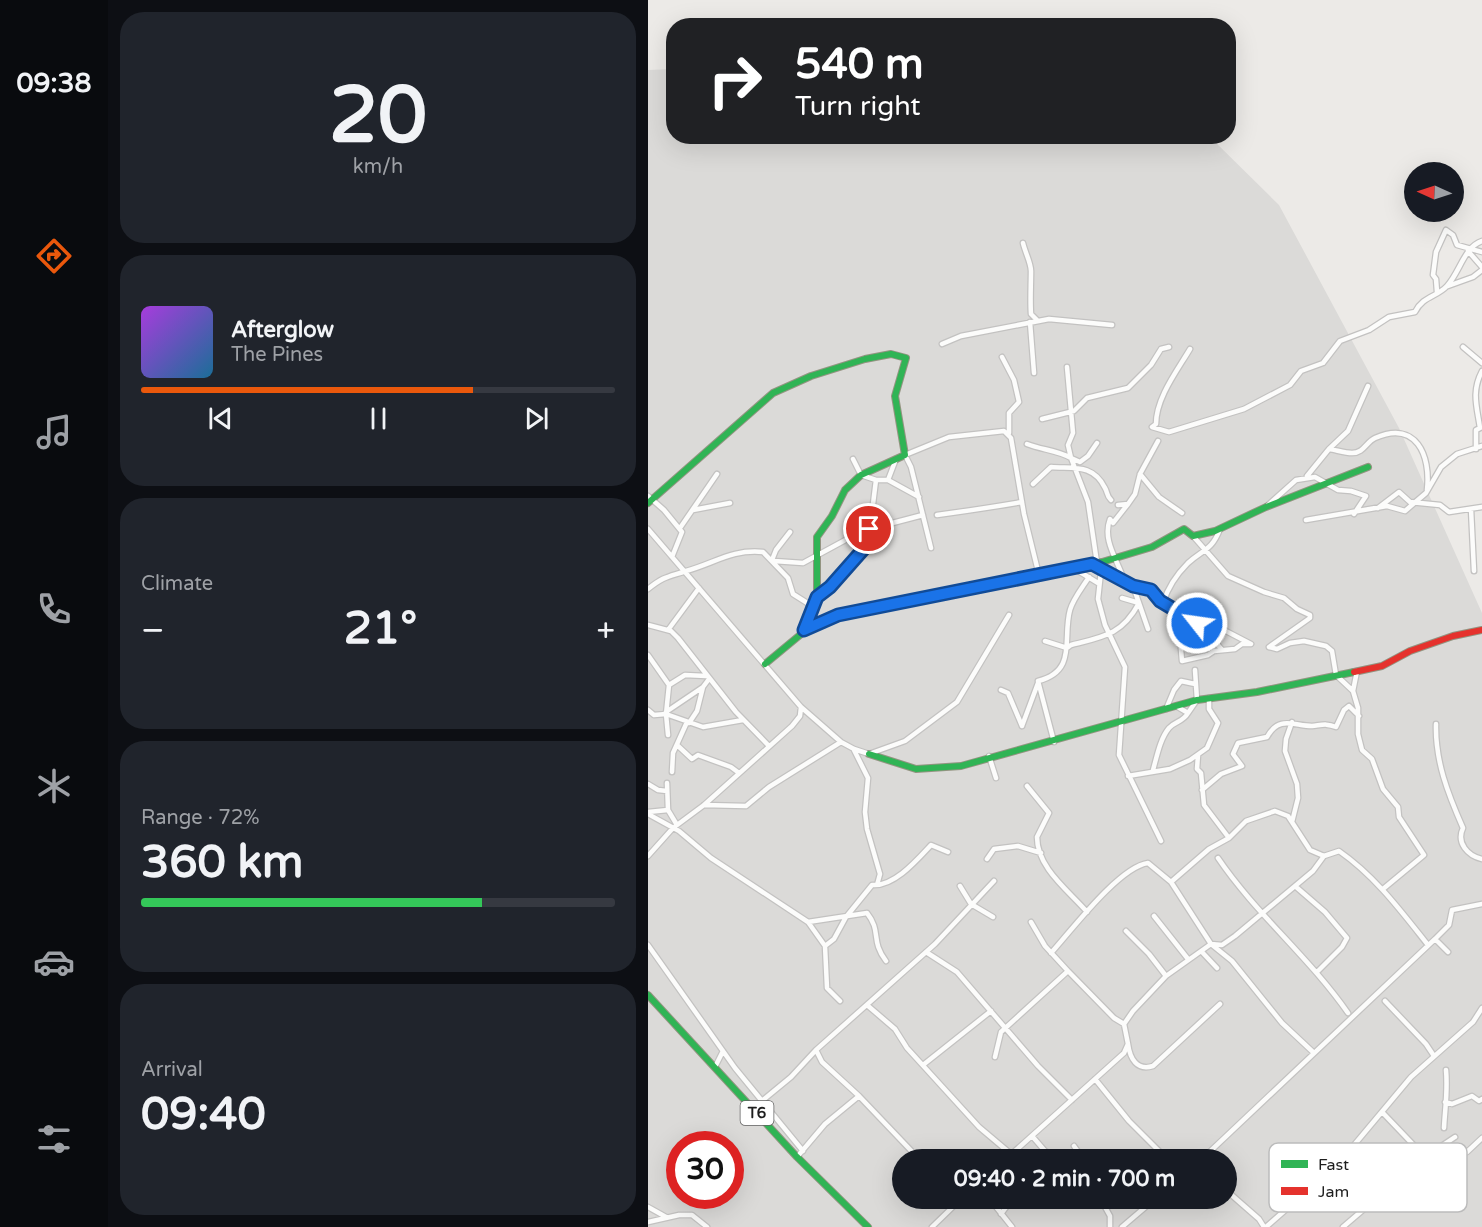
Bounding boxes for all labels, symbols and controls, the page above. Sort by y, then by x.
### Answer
text: 540 m [795,39,924,90]
icon: right [696,42,774,120]
text: 09:38 [17,67,91,100]
text: 20 [329,69,427,163]
text: Turn right [795,90,921,123]
text: km/h [353,155,403,179]
north arrow [1404,162,1464,222]
map controls [1404,162,1464,222]
icon: directions [33,235,75,277]
text: Afterglow [231,317,334,343]
text: The Pines [231,343,323,367]
icon: previous [204,402,237,435]
icon: pause [362,402,395,435]
icon: next [520,402,553,435]
icon: music [33,411,75,453]
pin [843,503,894,554]
icon: arrive [852,512,885,545]
text: Climate [141,572,213,596]
icon: phone [33,588,75,630]
position arrow [1165,591,1229,655]
text: 21° [344,602,417,656]
text: − [141,611,165,650]
text: + [596,611,615,650]
icon: climate [33,765,75,807]
text: Range · 72% [141,806,260,830]
text: 360 km [141,836,303,890]
icon: car [33,941,75,983]
text: Arrival [141,1058,203,1082]
text: 09:40 [141,1088,266,1142]
road number: T6 [740,1101,774,1125]
icon: filters [33,1118,75,1160]
speed limit sign: 30 [666,1131,744,1209]
legend [1269,1143,1467,1212]
text: Fast [1318,1155,1349,1175]
text: 09:40 · 2 min · 700 m [954,1166,1175,1192]
text: Jam [1318,1182,1349,1202]

